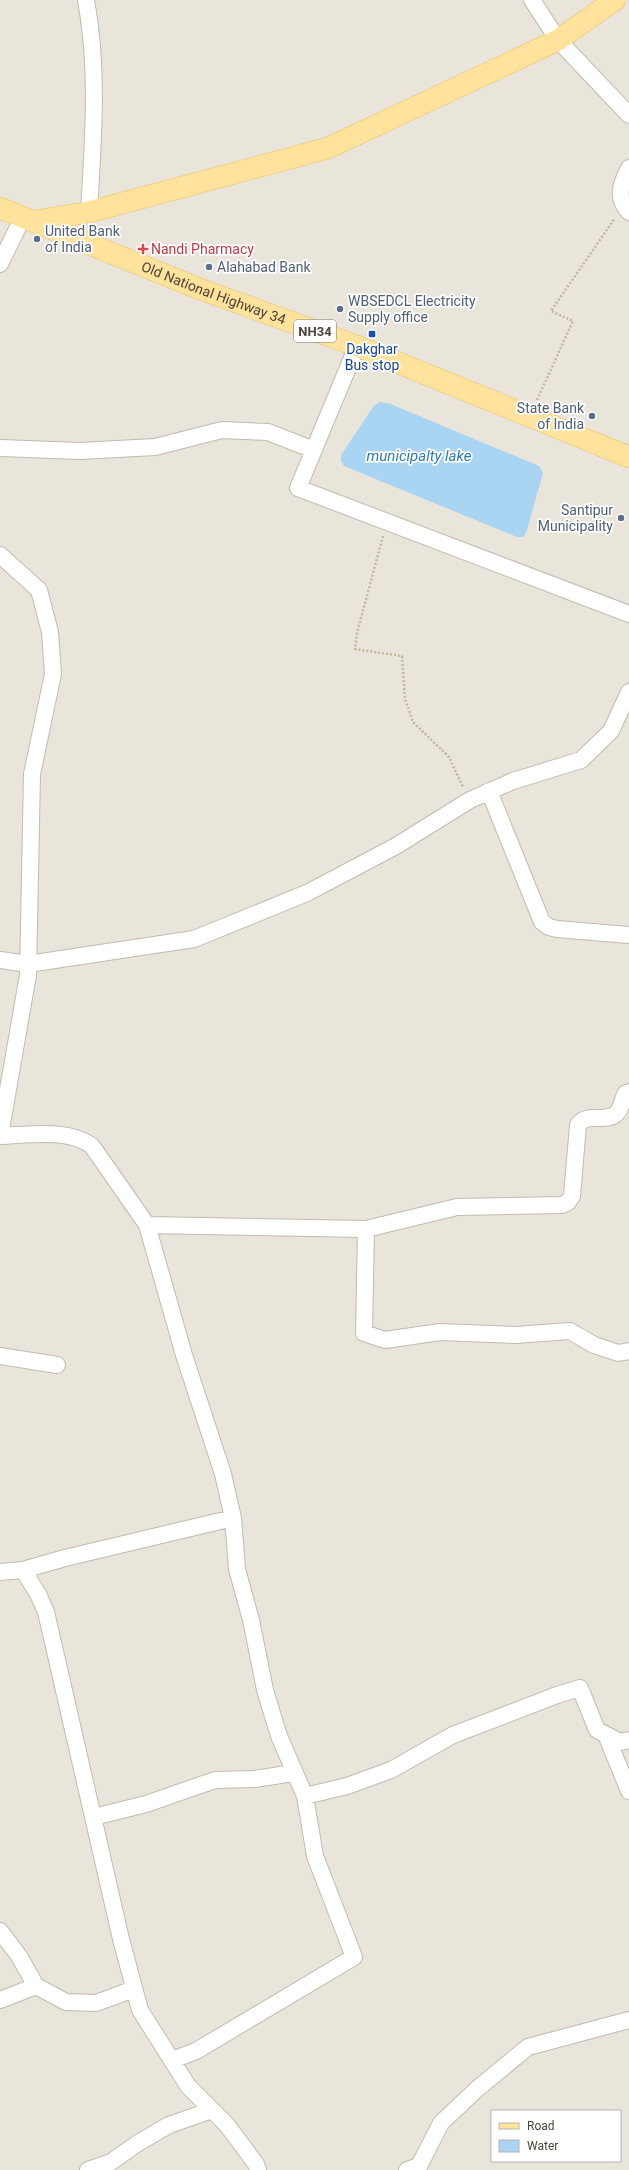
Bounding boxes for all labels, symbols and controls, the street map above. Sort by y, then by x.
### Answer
place label: United Bank of India [45,223,121,255]
marker: United Bank of India [32,234,42,244]
place label: Nandi Pharmacy [151,241,254,257]
marker: Nandi Pharmacy [138,244,148,254]
street label: Old National Highway 34 [139,258,288,328]
place label: Alahabad Bank [217,259,311,275]
marker: Alahabad Bank [204,262,214,272]
place label: WBSEDCL Electricity Supply office [348,293,476,325]
marker: WBSEDCL Electricity Supply office [335,304,345,314]
road number: NH34 [294,320,336,342]
marker: Dakghar Bus stop [367,329,377,339]
place label: Dakghar Bus stop [345,341,399,373]
place label: State Bank of India [517,400,585,432]
marker: State Bank of India [587,411,597,421]
water label: municipalty lake [367,447,472,465]
place label: Santipur Municipality [538,502,613,534]
marker: Santipur Municipality [616,513,626,523]
legend [491,2110,621,2162]
text: Road [527,2119,555,2133]
text: Water [527,2139,558,2153]

